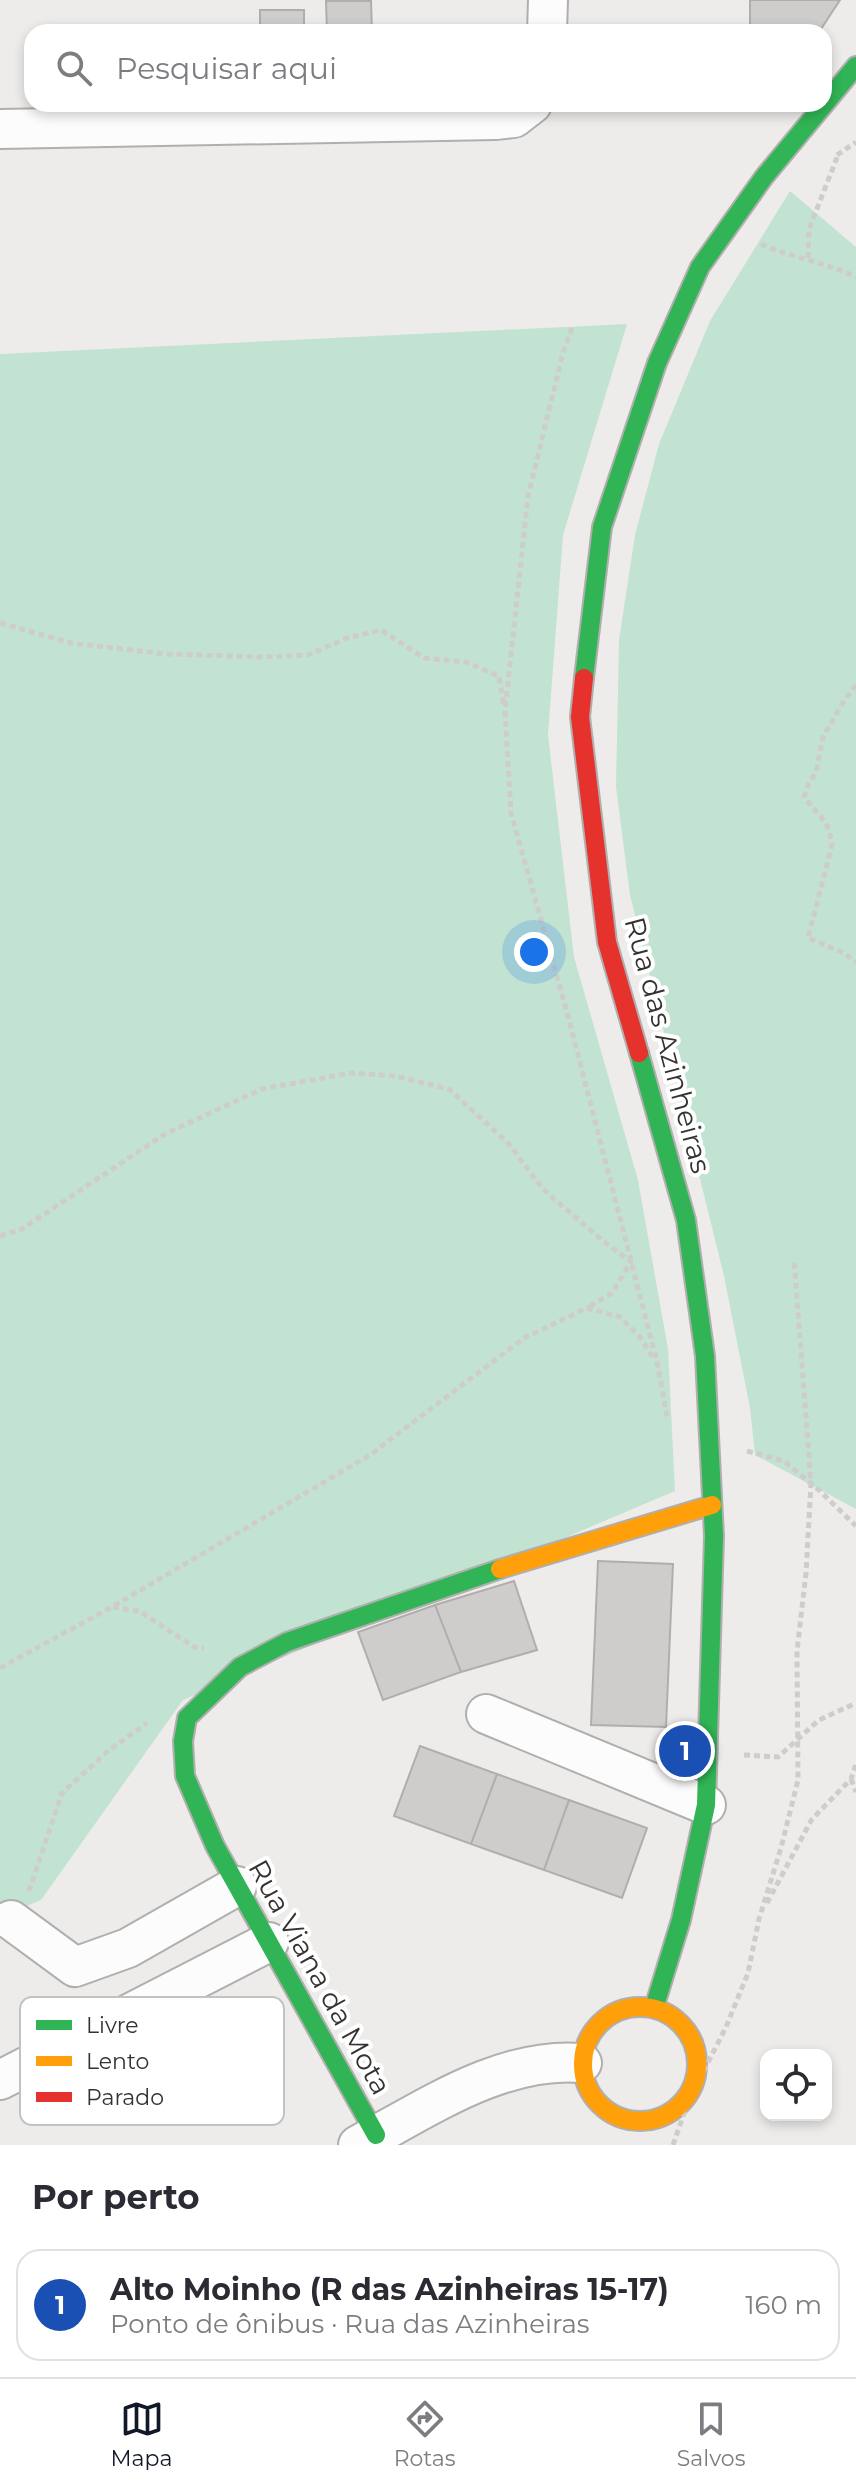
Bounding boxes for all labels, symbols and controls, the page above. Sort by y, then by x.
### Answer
search box [24,24,832,112]
icon: search [52,46,96,90]
text: Pesquisar aqui [116,50,337,87]
street label: Rua das Azinheiras [617,913,719,1177]
your location [514,932,554,972]
pin: 1 [659,1721,711,1781]
street label: Rua Viana da Mota [241,1854,399,2100]
legend [20,1997,284,2125]
text: Livre [86,2012,139,2039]
text: Lento [86,2048,149,2075]
map controls [760,2049,832,2121]
button: locate [760,2049,832,2121]
text: Parado [86,2084,164,2111]
text: Por perto [32,2176,200,2218]
text: Alto Moinho (R das Azinheiras 15-17) [110,2271,669,2308]
text: 1 [55,2289,65,2321]
text: 160 m [745,2289,822,2321]
text: Ponto de ônibus · Rua das Azinheiras [110,2308,589,2340]
tab: Mapa [111,2397,172,2472]
tab: Rotas [394,2397,456,2472]
tab: Salvos [677,2397,745,2472]

